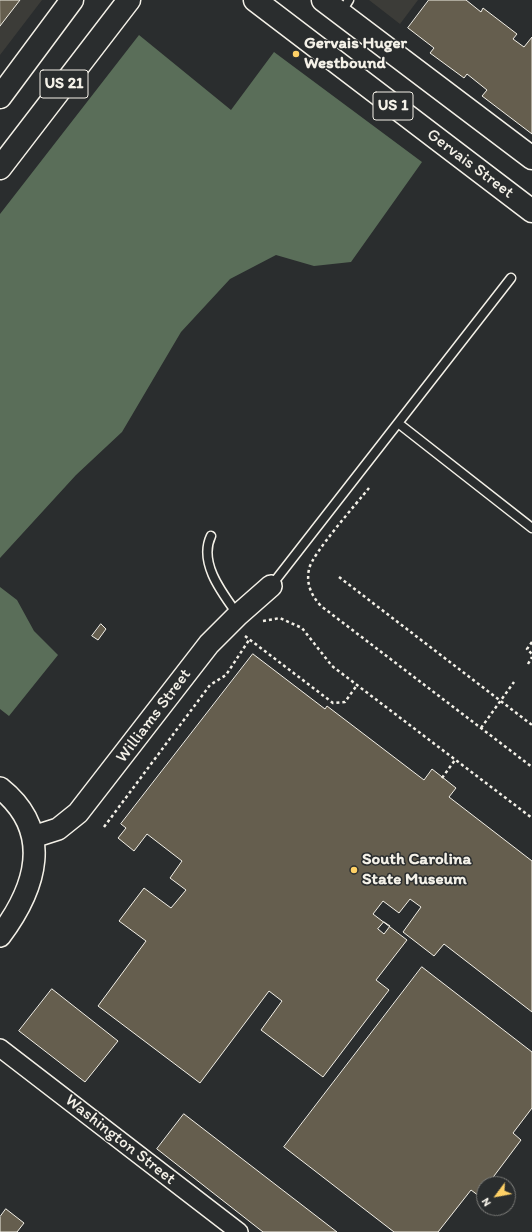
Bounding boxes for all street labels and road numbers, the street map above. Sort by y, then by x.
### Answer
road number: US 21 [40,70,88,98]
road number: US 1 [373,92,413,120]
street label: Gervais Street [423,125,517,203]
street label: Williams Street [112,665,196,767]
street label: Washington Street [60,1090,180,1190]

